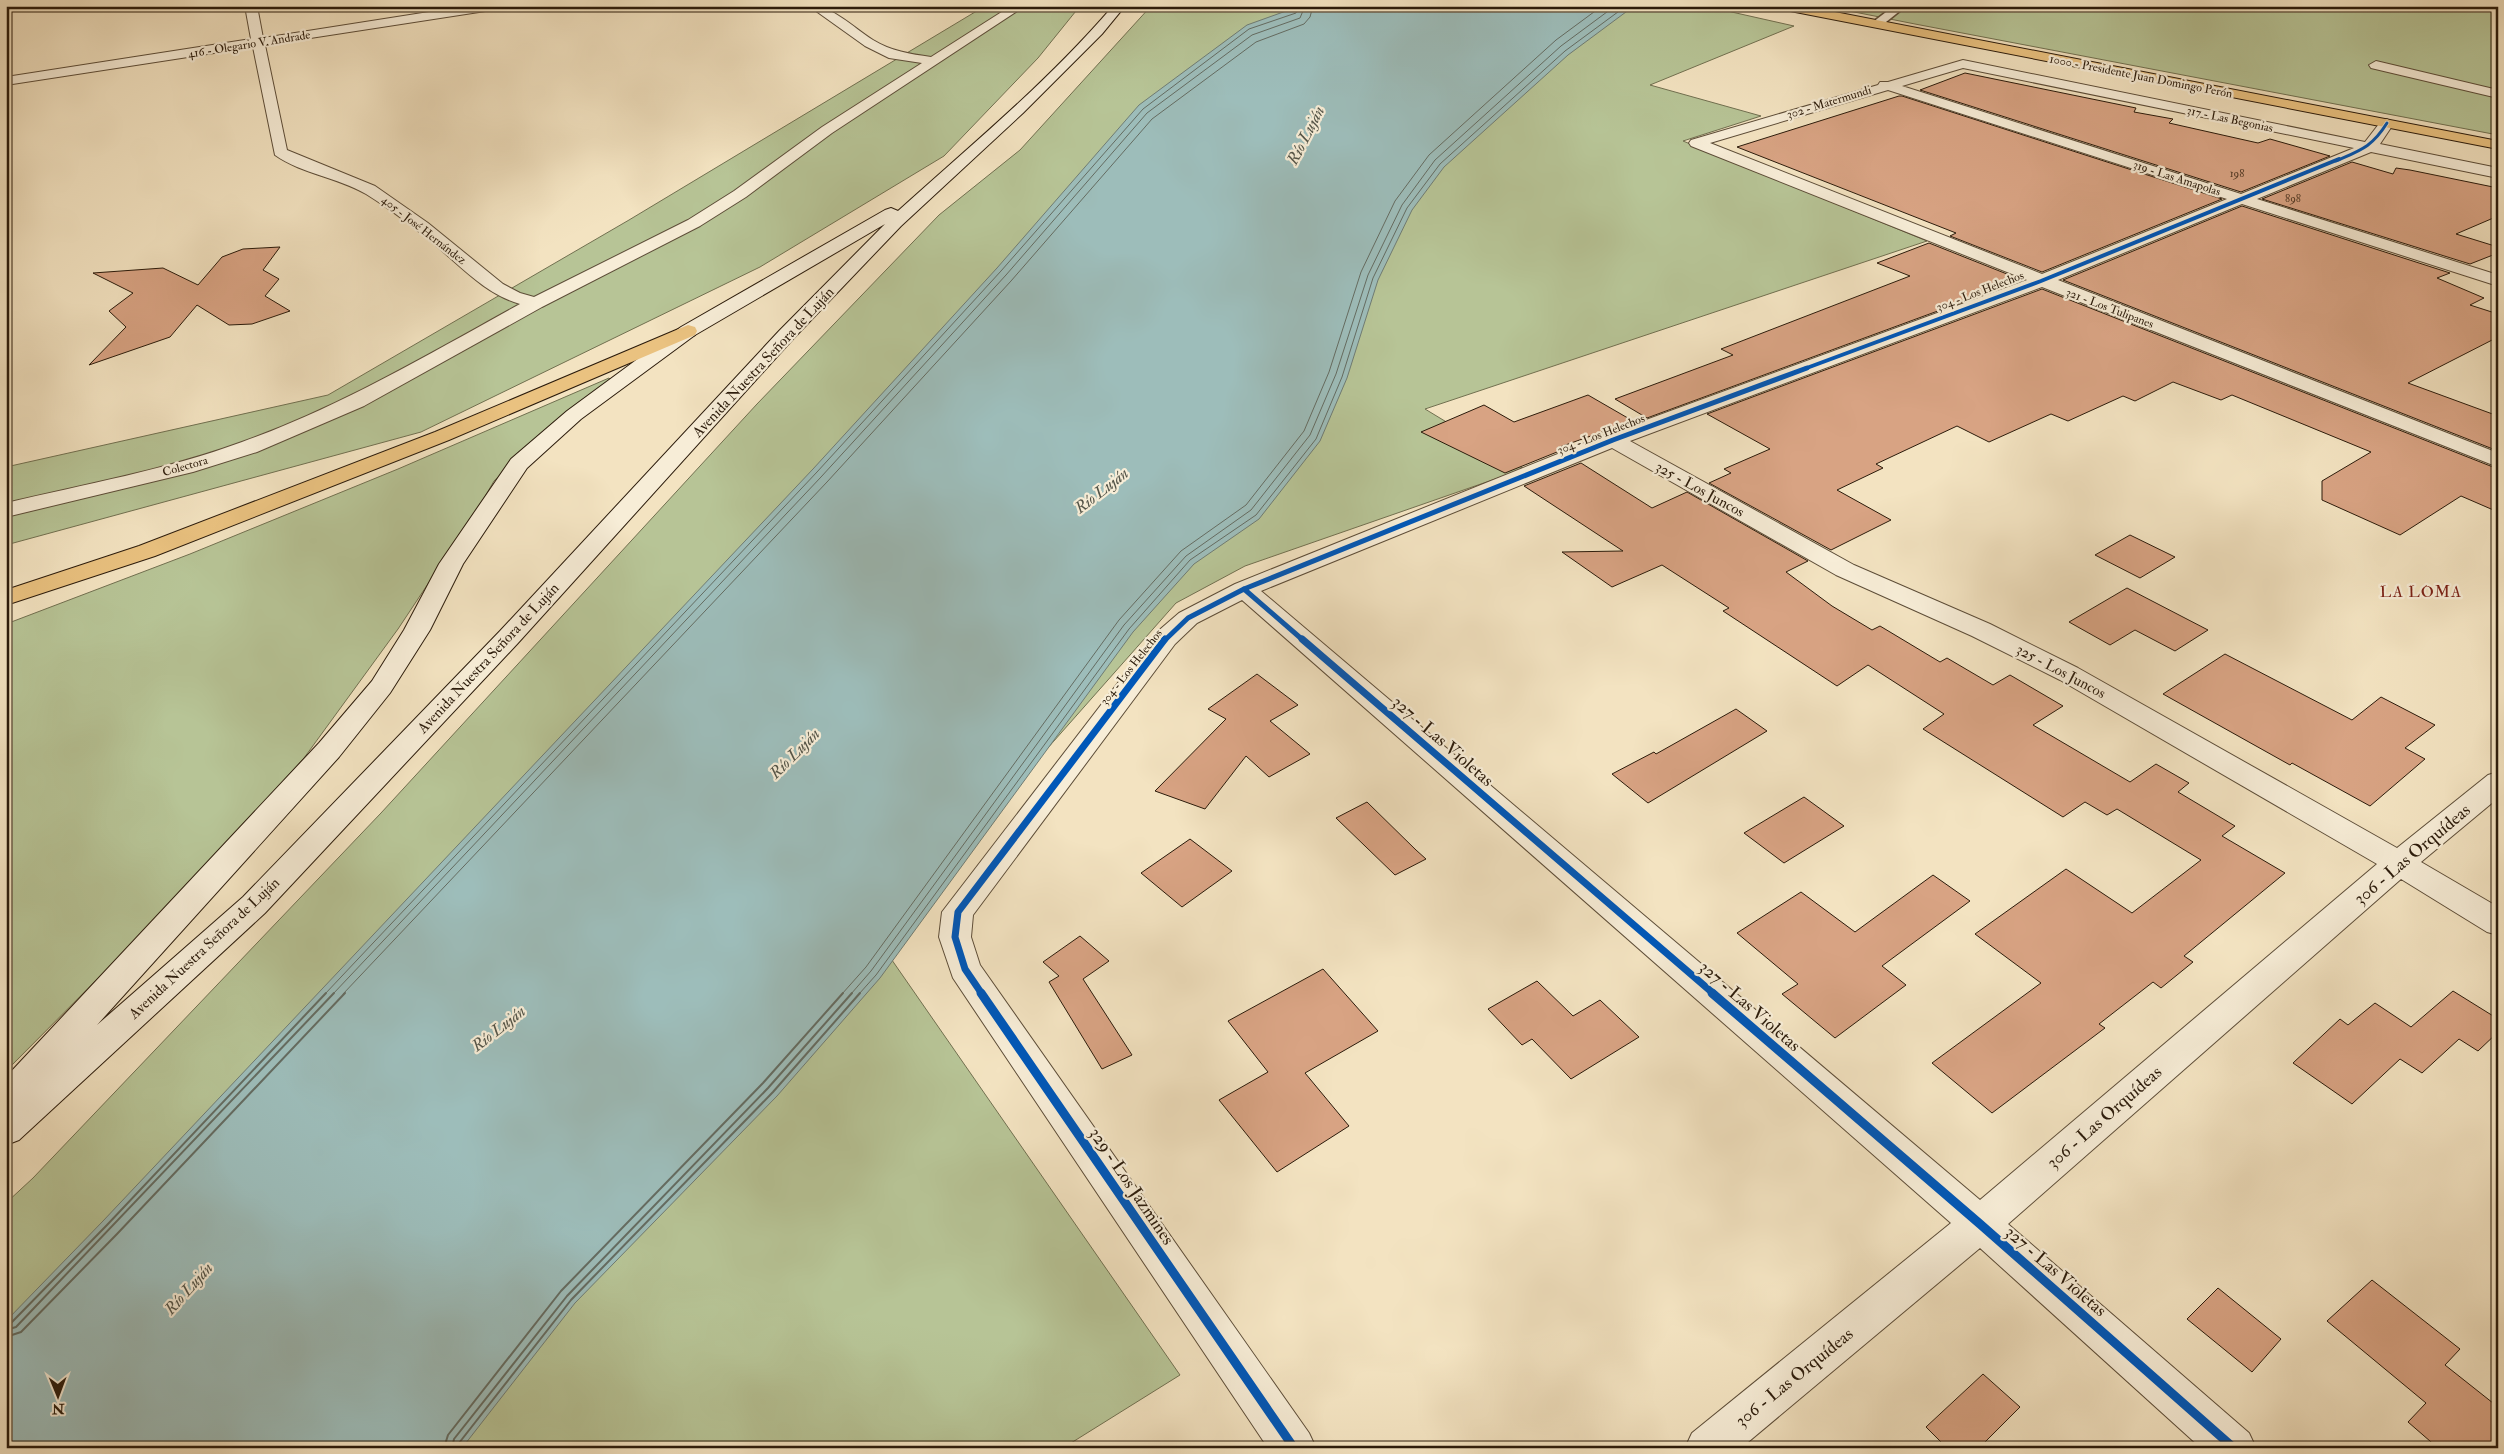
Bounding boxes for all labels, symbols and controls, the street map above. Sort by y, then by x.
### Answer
street label: 416 - Olegario V. Andrade [187,27,311,62]
street label: 1000 - Presidente Juan Domingo Perón [2048,51,2234,102]
street label: 302 - Matermundi [1785,83,1873,122]
water label: Río Luján [1282,103,1329,169]
street label: 317 - Las Begonias [2185,103,2274,136]
street label: 319 - Las Amapolas [2131,157,2223,200]
house number: 198 [2230,167,2244,180]
house number: 898 [2285,192,2301,205]
street label: 405 - José Hernández [378,193,469,268]
street label: 304 - Los Helechos [1934,268,2026,315]
street label: Avenida Nuestra Señora de Luján [688,283,838,442]
street label: 321 - Los Tulipanes [2064,285,2156,332]
street label: 304 - Los Helechos [1555,411,1647,458]
street label: Colectora [161,453,211,480]
street label: 325 - Los Juncos [1652,457,1747,523]
water label: Río Luján [1070,464,1133,519]
street label: Avenida Nuestra Señora de Luján [413,579,563,738]
district label: LA LOMA [2380,582,2462,602]
street label: 304 - Los Helechos [1097,626,1166,708]
street label: 325 - Los Juncos [2012,640,2109,704]
street label: 327 - Las Violetas [1387,691,1498,792]
water label: Río Luján [765,724,824,784]
street label: 306 - Las Orquídeas [2349,799,2475,910]
street label: Avenida Nuestra Señora de Luján [124,873,284,1024]
street label: 327 - Las Violetas [1694,956,1805,1057]
water label: Río Luján [467,1002,530,1057]
street label: 306 - Las Orquídeas [2042,1061,2167,1174]
street label: 329 - Los Jazmines [1084,1123,1179,1249]
street label: 327 - Las Violetas [2000,1221,2111,1322]
water label: Río Luján [160,1259,217,1320]
street label: 306 - Las Orquídeas [1731,1323,1858,1432]
north arrow [32,1372,82,1422]
text: N [51,1400,66,1417]

